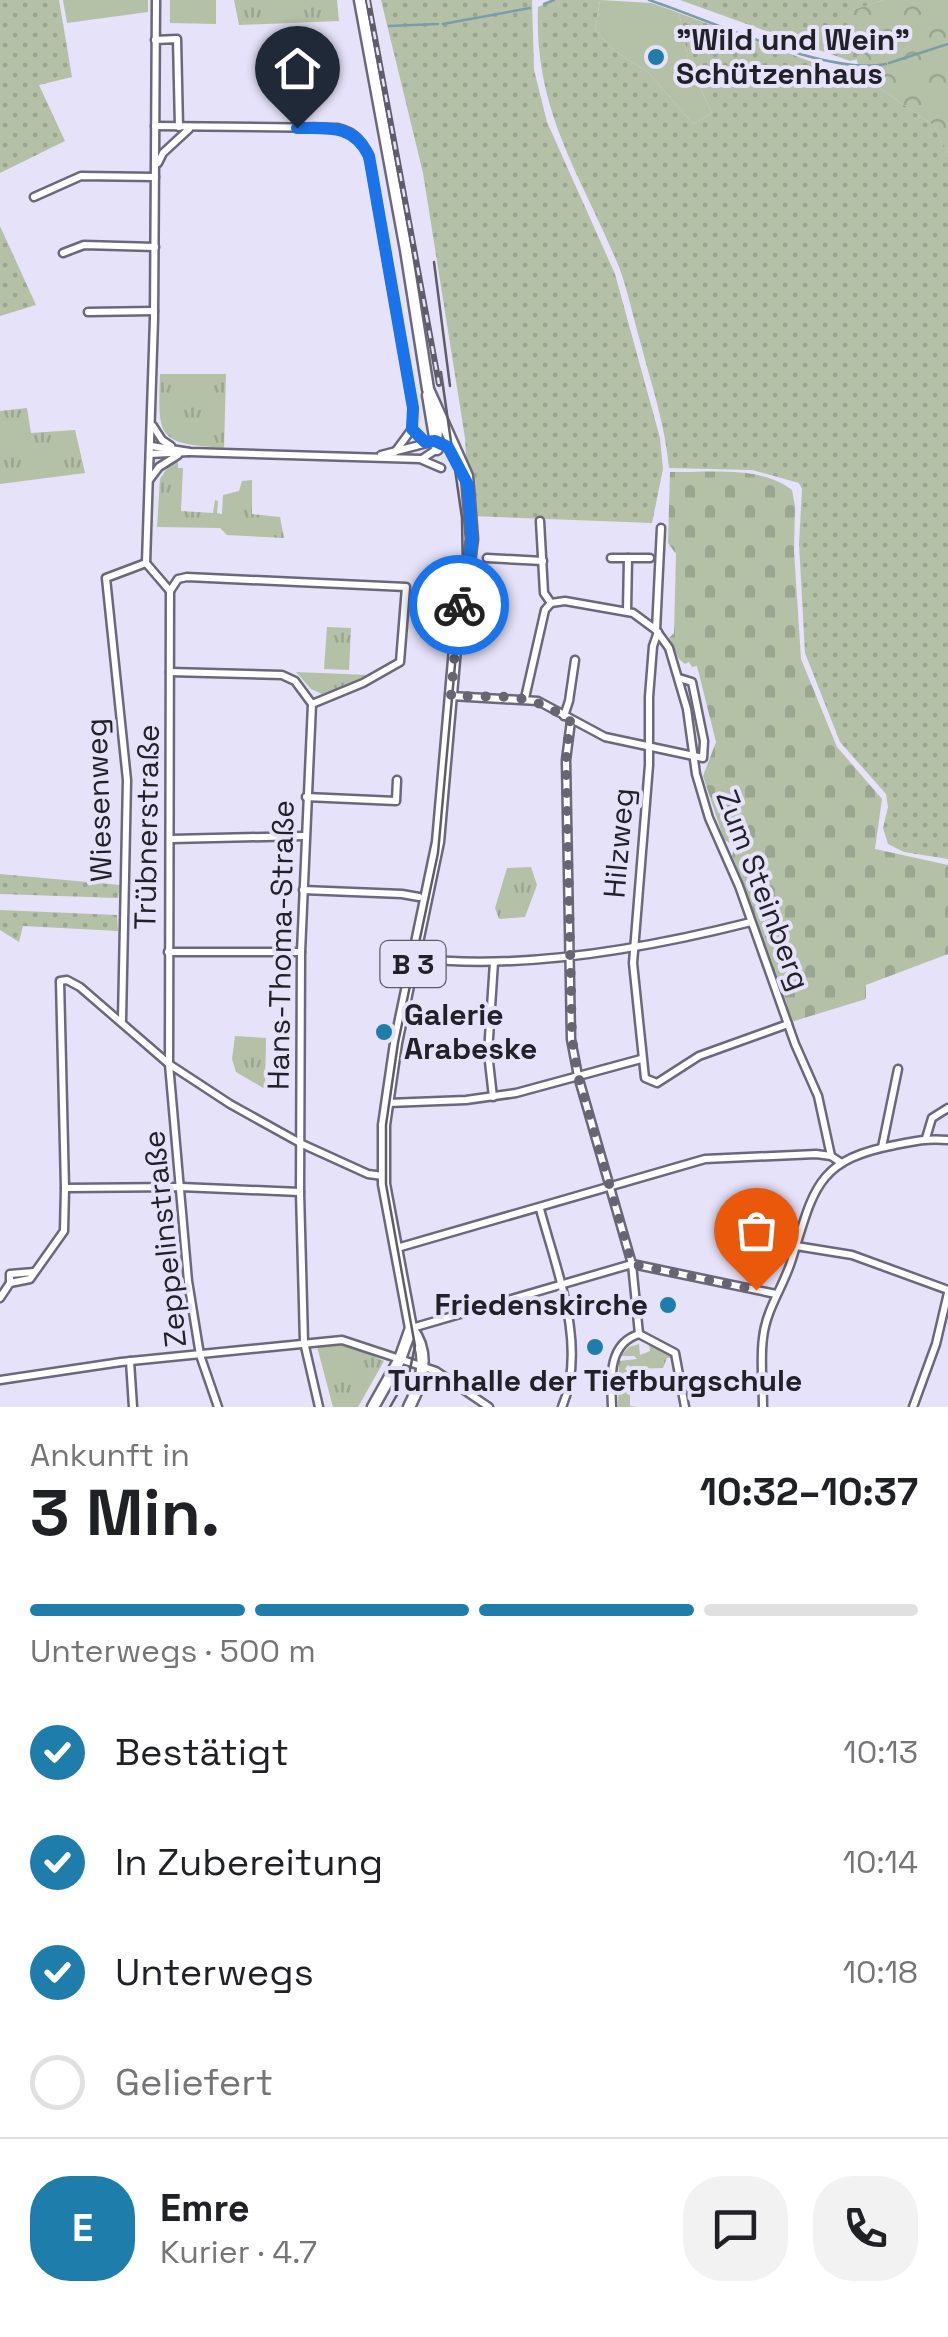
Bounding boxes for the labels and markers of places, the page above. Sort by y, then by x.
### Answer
place label: "Wild und Wein" Schützenhaus [676,20,910,93]
pin [255,26,340,129]
marker: "Wild und Wein" Schützenhaus [645,46,667,68]
place label: Galerie Arabeske [404,995,537,1068]
marker: Galerie Arabeske [373,1021,395,1043]
pin [714,1188,799,1291]
place label: Friedenskirche [435,1285,648,1324]
marker: Friedenskirche [657,1294,679,1316]
marker: Turnhalle der Tiefburgschule [584,1336,606,1358]
place label: Turnhalle der Tiefburgschule [388,1361,802,1400]

